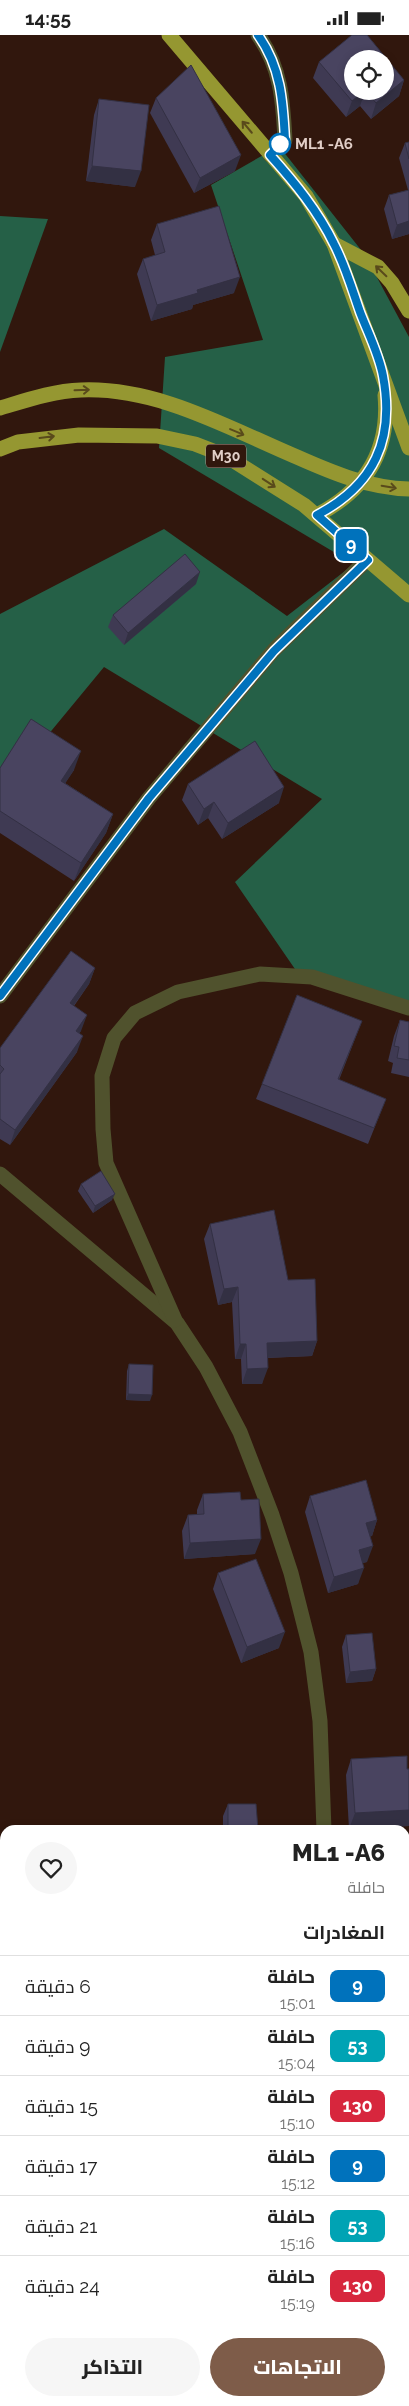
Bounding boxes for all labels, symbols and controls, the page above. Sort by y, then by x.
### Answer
text: 14:55 [25,7,71,29]
map controls [344,50,394,100]
button: locate [344,50,394,100]
one-way arrow [241,121,253,134]
marker: ML1 -A6 [269,133,291,155]
place label: ML1 -A6 [295,135,353,153]
one-way arrow [374,265,387,277]
one-way arrow [73,386,89,395]
one-way arrow [229,427,244,437]
one-way arrow [39,432,55,442]
road number: M30 [206,445,246,467]
one-way arrow [261,478,275,488]
one-way arrow [380,483,396,493]
line badge: 9 [335,529,367,561]
text: 9 [346,534,356,555]
text: ML1 -A6 [292,1838,385,1867]
button: heart [25,1842,77,1894]
text: حافلة [348,1878,385,1897]
text: المغادرات [303,1921,385,1943]
text: حافلة [267,1965,315,1987]
text: 6 دقيقة [25,1975,91,1997]
text: 9 [352,1975,363,1996]
text: 15:01 [280,1994,315,2013]
text: حافلة [267,2025,315,2047]
text: 9 دقيقة [25,2035,90,2057]
text: 53 [347,2035,368,2056]
text: 15:04 [278,2054,315,2073]
text: حافلة [267,2085,315,2107]
text: 15 دقيقة [25,2095,98,2117]
text: 130 [343,2095,373,2116]
text: 15:10 [280,2114,315,2133]
text: حافلة [267,2145,315,2167]
text: 17 دقيقة [25,2155,97,2177]
text: 9 [352,2155,363,2176]
text: 15:12 [281,2174,315,2193]
text: حافلة [267,2205,315,2227]
text: 21 دقيقة [25,2215,97,2237]
text: 53 [347,2215,368,2236]
text: 15:16 [280,2234,315,2253]
text: حافلة [267,2265,315,2287]
text: 24 دقيقة [25,2275,100,2297]
text: 130 [343,2275,373,2296]
text: 15:19 [280,2294,315,2313]
button: التذاكر [25,2338,200,2396]
button: الاتجاهات [210,2338,385,2396]

